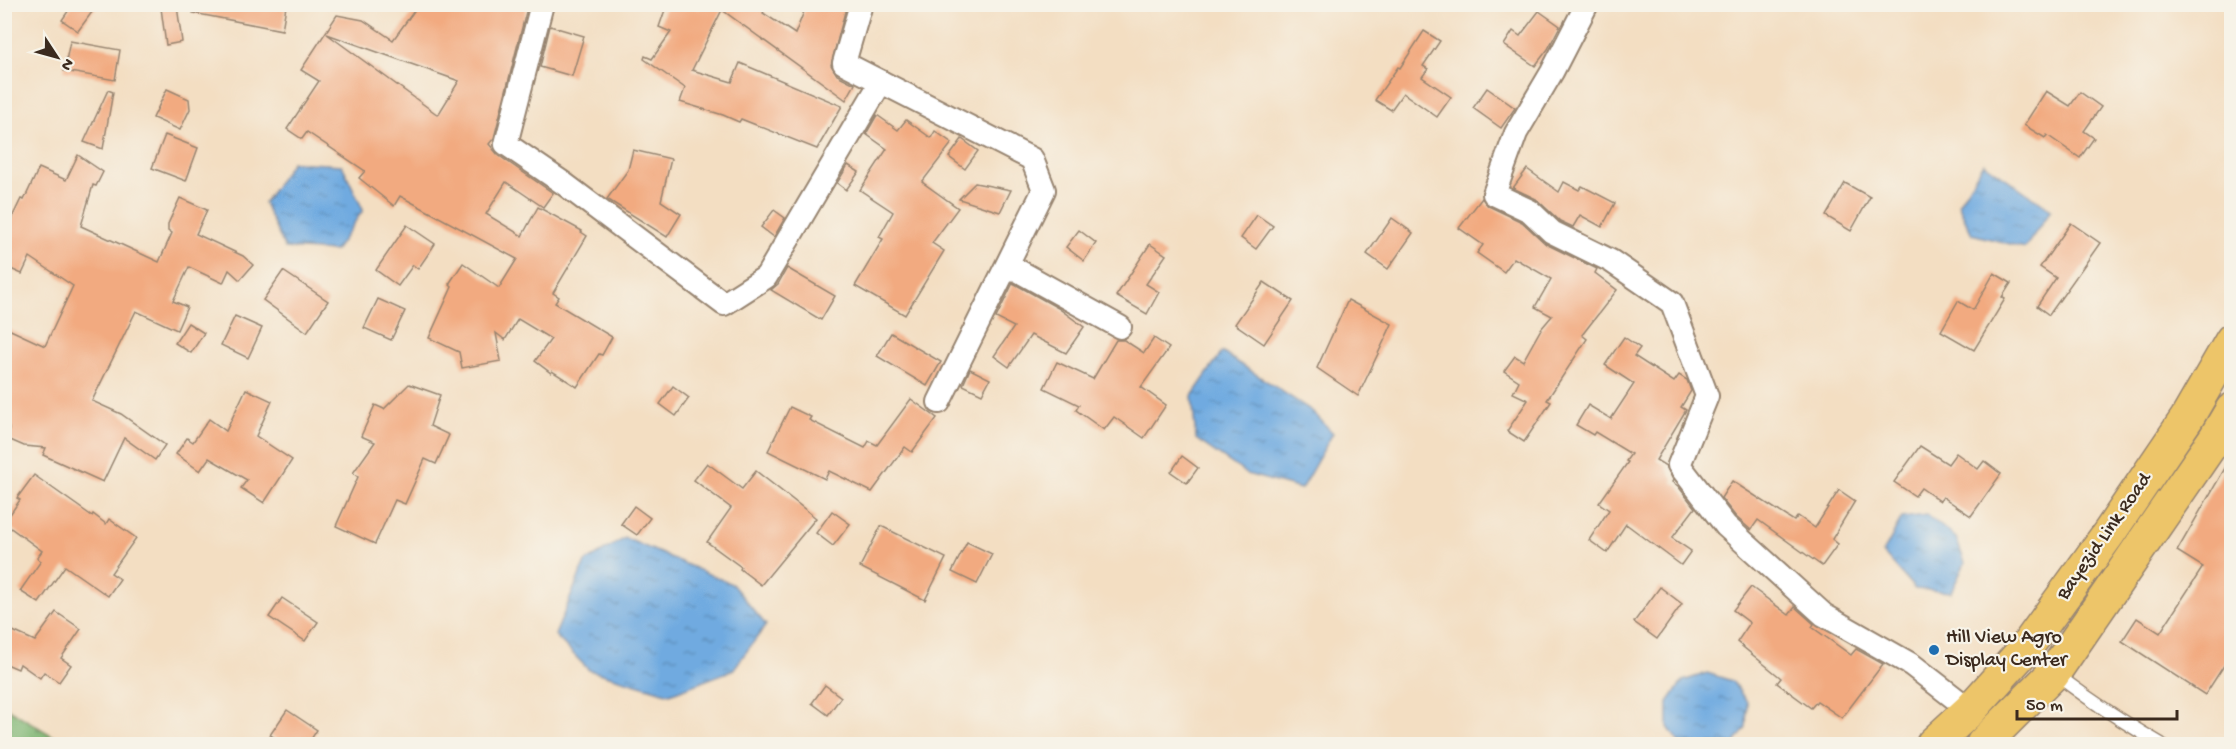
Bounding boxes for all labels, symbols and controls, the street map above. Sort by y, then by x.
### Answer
north arrow [27,27,87,87]
text: N [55,54,77,74]
street label: Bayezid Link Road [2052,467,2159,606]
place label: Hill View Agro Display Center [1944,627,2069,673]
marker: Hill View Agro Display Center [1927,643,1941,657]
scale bar [2017,683,2178,721]
text: 50 m [2026,696,2063,717]

